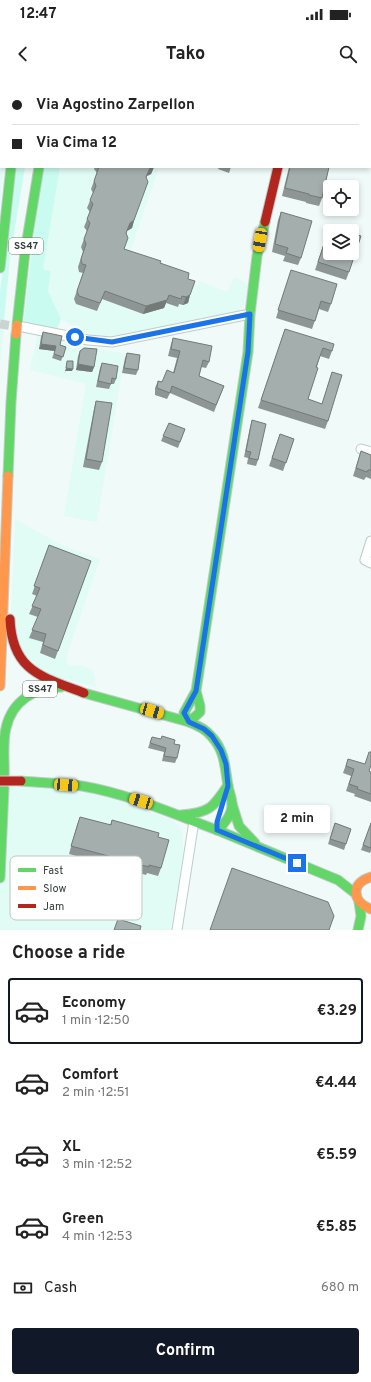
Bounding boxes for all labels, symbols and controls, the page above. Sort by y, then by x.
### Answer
text: 12:47 [20,5,57,24]
icon: back [12,43,34,65]
text: Tako [166,43,205,66]
icon: search [337,43,359,65]
text: Via Agostino Zarpellon [36,96,195,115]
text: Via Cima 12 [36,134,117,153]
map controls [323,180,359,260]
button: locate [323,180,359,216]
button: layers [323,224,359,260]
car [252,227,268,253]
road number: SS47 [9,238,43,254]
route start [66,328,84,346]
road number: SS47 [23,681,57,697]
car [139,702,165,720]
car [54,778,78,792]
car [128,792,154,810]
callout: 2 min [264,805,330,833]
text: 2 min [280,811,314,827]
route end [288,854,306,872]
legend [10,856,142,920]
text: Fast [43,864,63,878]
text: Slow [43,882,66,896]
text: Jam [43,900,64,914]
text: Choose a ride [12,942,125,965]
icon: car [14,993,50,1029]
text: Economy [62,994,126,1013]
text: €3.29 [317,1002,357,1021]
text: 1 min · 12:50 [62,1013,130,1029]
icon: car [14,1065,50,1101]
text: Comfort [62,1066,119,1085]
text: €4.44 [315,1074,357,1093]
text: 2 min · 12:51 [62,1085,129,1101]
icon: car [14,1137,50,1173]
text: XL [62,1138,80,1157]
text: €5.59 [316,1146,357,1165]
text: 3 min · 12:52 [62,1157,132,1173]
icon: car [14,1209,50,1245]
text: Green [62,1210,104,1229]
text: €5.85 [316,1218,357,1237]
text: 4 min · 12:53 [62,1229,133,1245]
icon: cash [12,1277,34,1299]
text: Cash [44,1279,77,1298]
text: 680 m [321,1280,359,1296]
button: Confirm [12,1328,359,1374]

